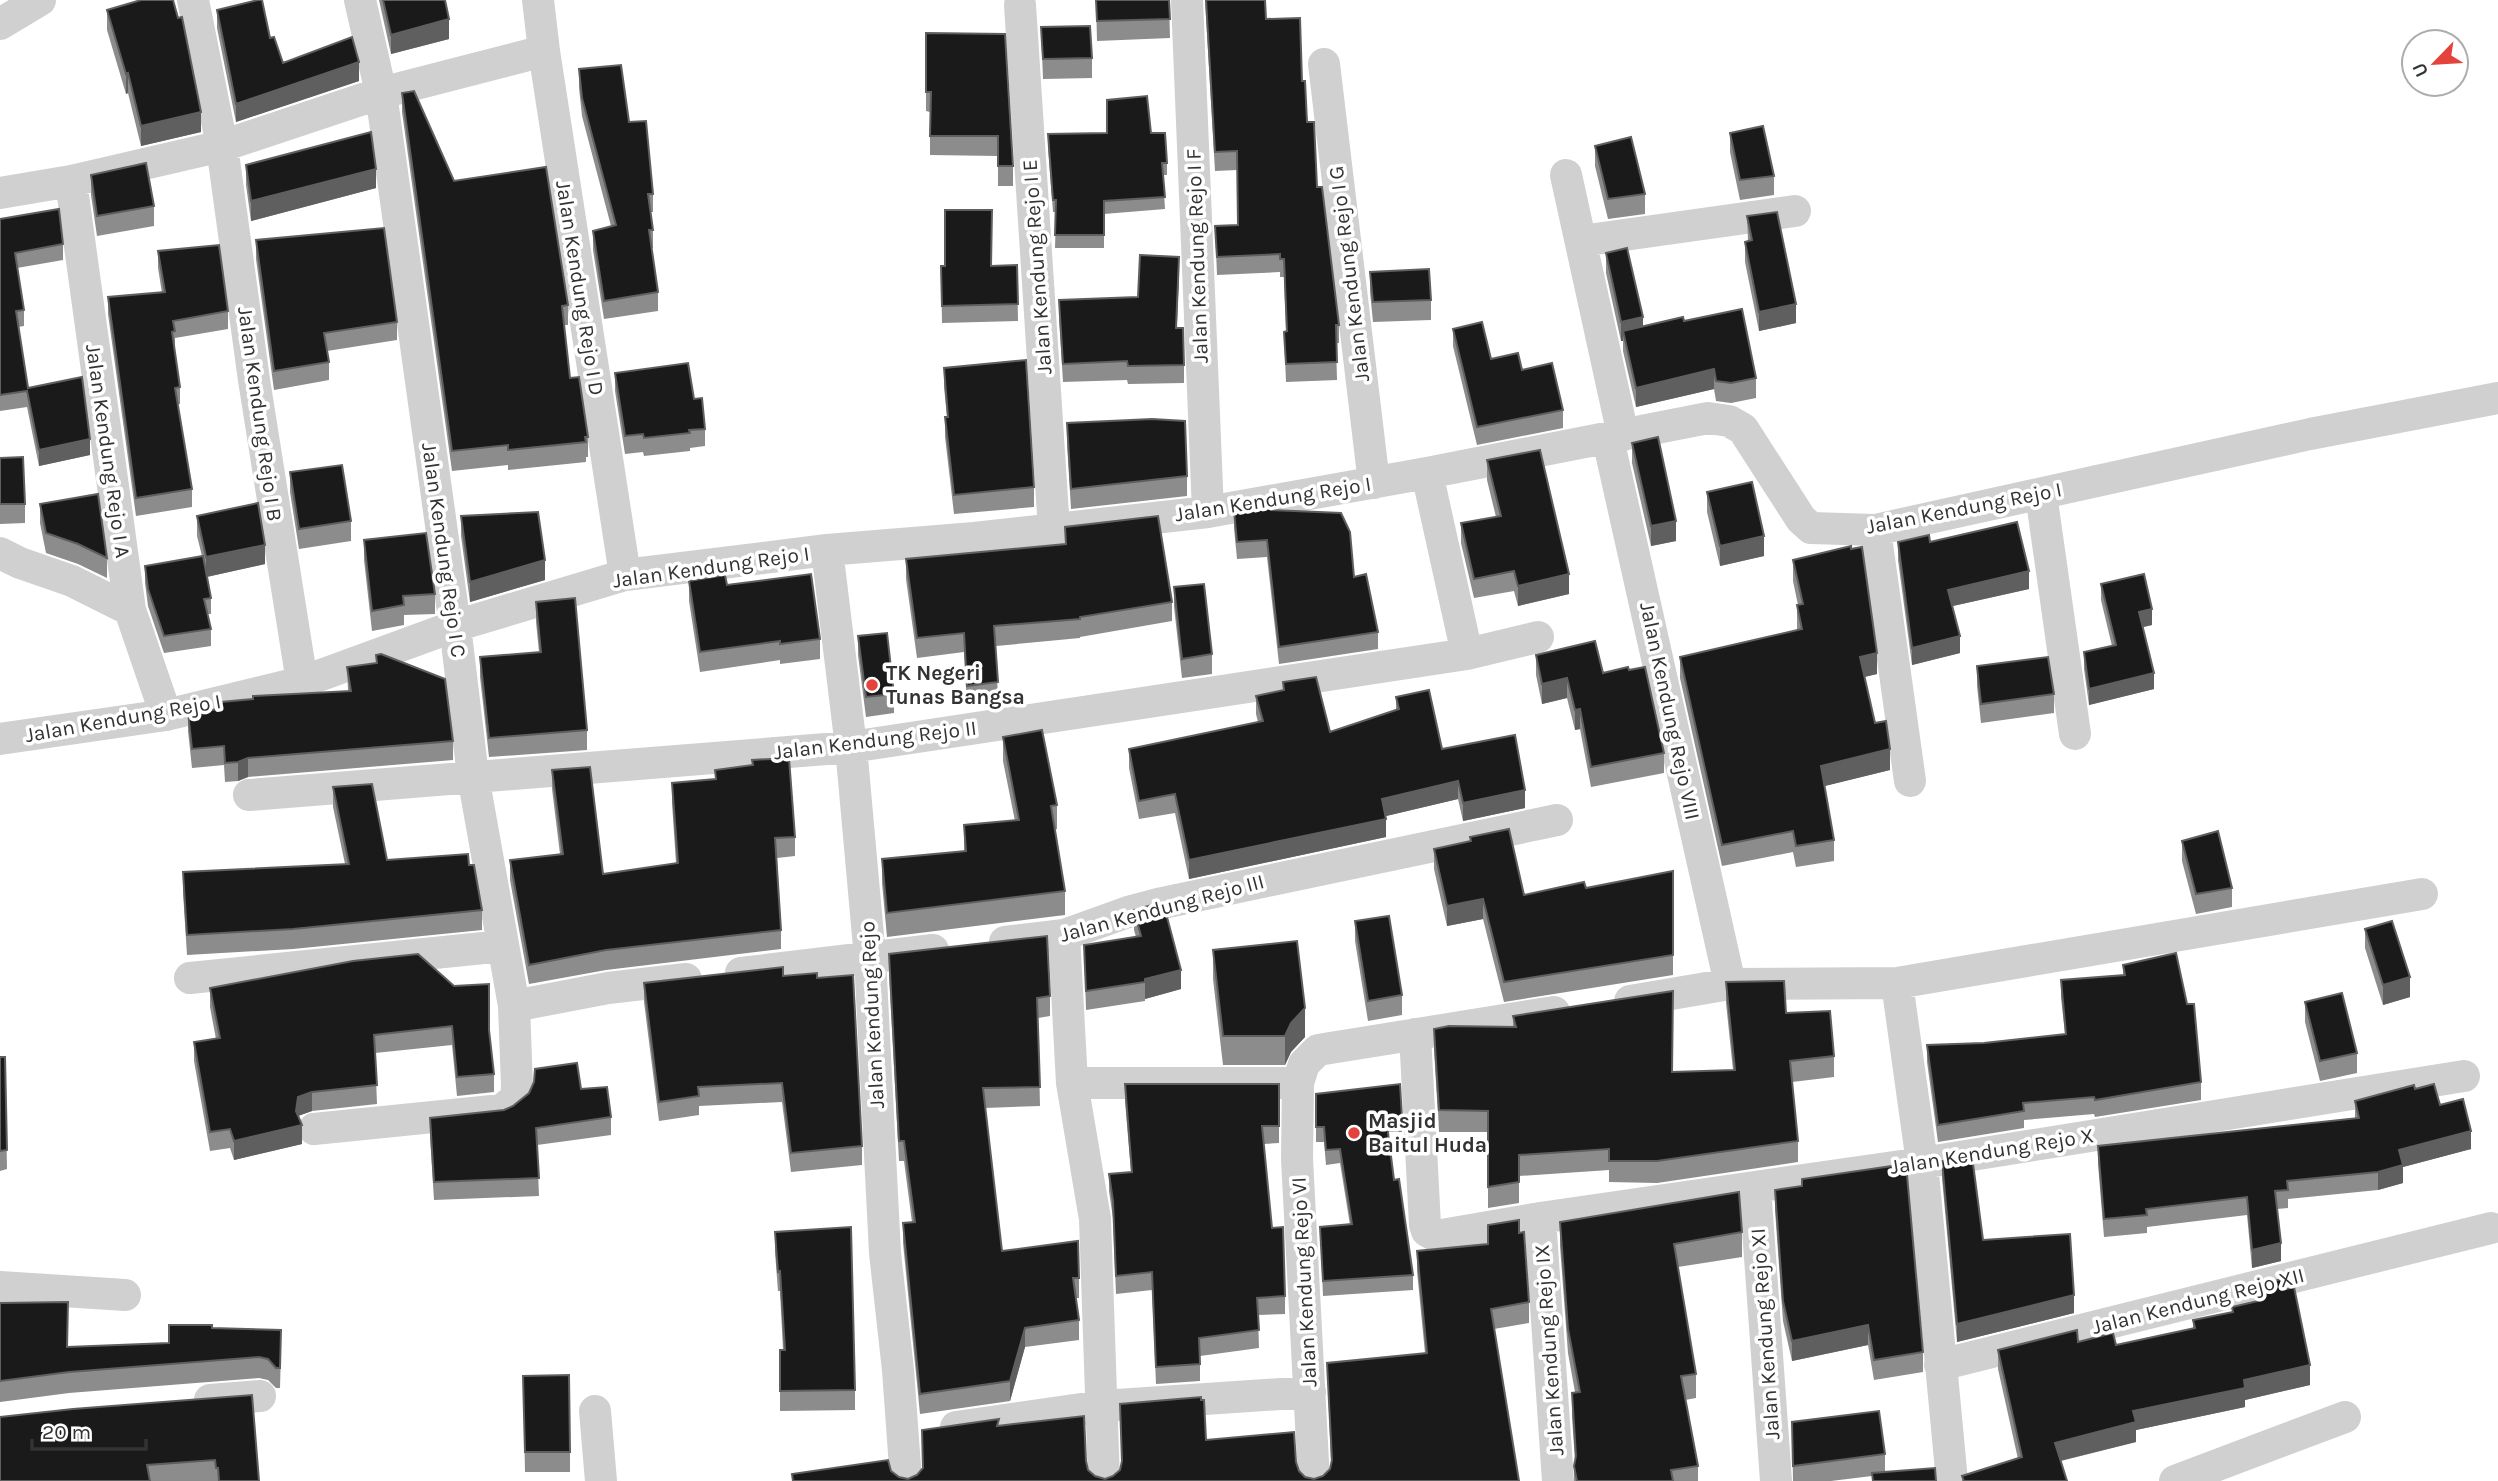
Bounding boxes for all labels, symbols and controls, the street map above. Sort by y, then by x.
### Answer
north arrow [2400,28,2470,98]
text: U [2408,59,2433,80]
street label: Jalan Kendung Rejo I F [1181,148,1213,364]
street label: Jalan Kendung Rejo I E [1018,159,1056,375]
street label: Jalan Kendung Rejo I G [1324,165,1374,383]
street label: Jalan Kendung Rejo I D [551,179,609,397]
street label: Jalan Kendung Rejo I B [233,305,287,523]
street label: Jalan Kendung Rejo I A [81,343,135,559]
street label: Jalan Kendung Rejo I C [417,441,471,659]
street label: Jalan Kendung Rejo I [1173,472,1373,526]
street label: Jalan Kendung Rejo I [1864,477,2064,539]
street label: Jalan Kendung Rejo I [611,541,811,593]
street label: Jalan Kendung Rejo VIII [1635,600,1705,822]
place label: TK Negeri Tunas Bangsa [886,661,1025,709]
marker: TK Negeri Tunas Bangsa [864,677,880,693]
street label: Jalan Kendung Rejo I [23,689,223,747]
street label: Jalan Kendung Rejo II [772,716,978,764]
street label: Jalan Kendung Rejo III [1057,869,1267,947]
street label: Jalan Kendung Rejo [855,921,889,1109]
place label: Masjid Baitul Huda [1368,1109,1487,1157]
street label: Jalan Kendung Rejo X [1888,1123,2096,1179]
marker: Masjid Baitul Huda [1346,1125,1362,1141]
street label: Jalan Kendung Rejo VI [1287,1176,1321,1388]
street label: Jalan Kendung Rejo XI [1746,1227,1784,1441]
street label: Jalan Kendung Rejo IX [1530,1243,1568,1457]
street label: Jalan Kendung Rejo XII [2089,1263,2307,1339]
scale bar [32,1408,145,1452]
text: 20 m [42,1420,91,1444]

